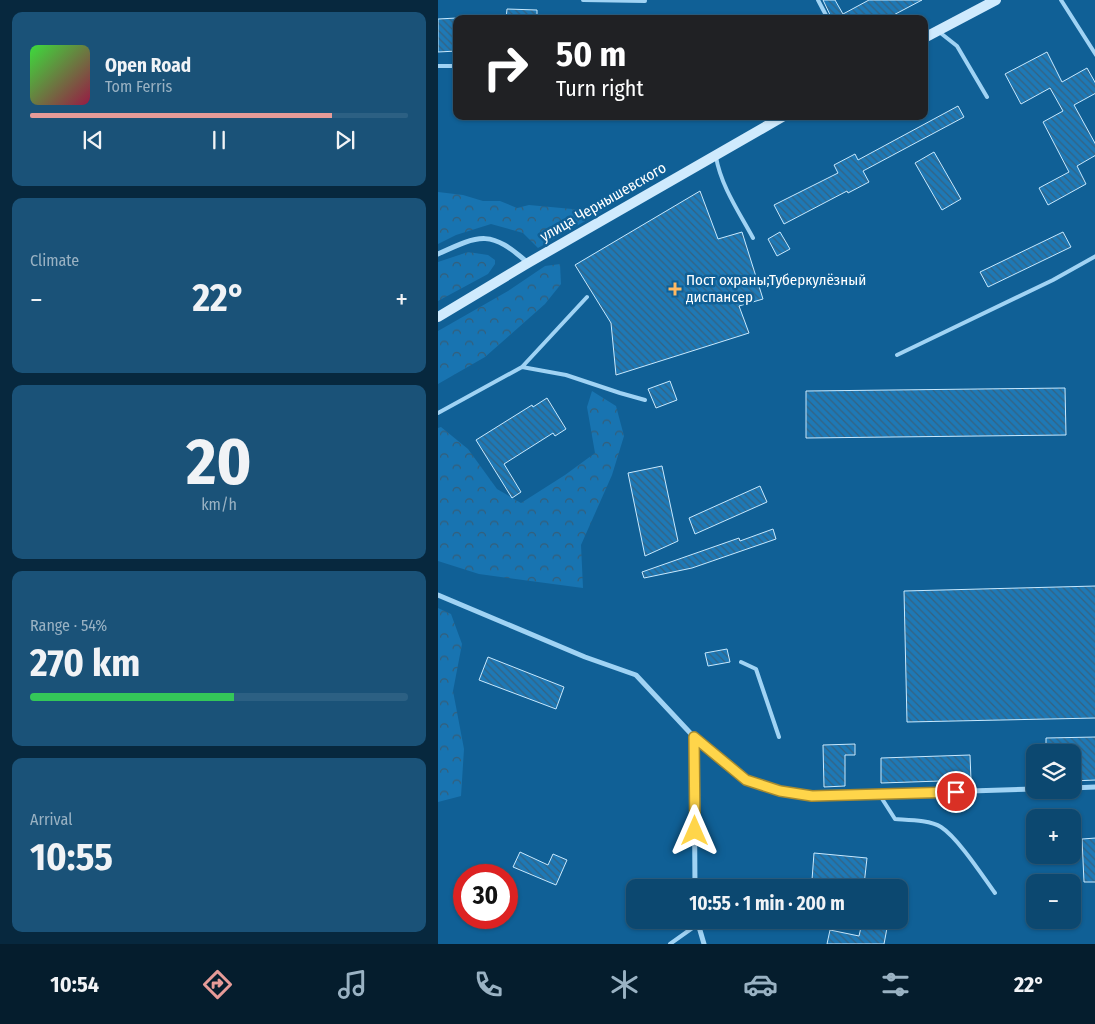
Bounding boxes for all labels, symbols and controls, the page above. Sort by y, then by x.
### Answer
text: 50 m [556,33,626,75]
icon: right [473,35,538,100]
text: Open Road [105,54,191,77]
text: Turn right [556,75,644,102]
text: Tom Ferris [105,77,172,96]
icon: previous [79,126,107,154]
icon: pause [205,126,233,154]
icon: next [331,126,359,154]
street label: улица Чернышевского [537,158,669,246]
text: Climate [30,251,79,270]
place label: Пост охраны;Туберкулёзный диспансер [686,271,866,306]
text: 22° [192,275,245,321]
marker: Пост охраны;Туберкулёзный диспансер [668,282,682,296]
text: − [30,283,43,316]
text: + [395,283,408,316]
text: 20 [186,423,252,501]
text: km/h [201,495,237,514]
text: Range · 54% [30,616,107,635]
text: 270 km [30,640,140,686]
map controls [1026,744,1081,929]
button: layers [1026,744,1081,799]
pin [935,771,977,813]
icon: arrive [942,778,970,806]
position arrow [668,804,720,856]
button: + [1026,809,1081,864]
text: Arrival [30,810,72,829]
text: 10:55 [30,834,113,880]
speed limit sign: 30 [453,864,518,929]
button: − [1026,874,1081,929]
text: 10:55 · 1 min · 200 m [689,892,845,915]
icon: directions [200,967,235,1002]
icon: music [335,967,370,1002]
icon: phone [471,967,506,1002]
icon: climate [607,967,642,1002]
icon: car [743,967,778,1002]
icon: filters [878,967,913,1002]
text: 10:54 [50,971,99,998]
text: 22° [1014,971,1045,998]

